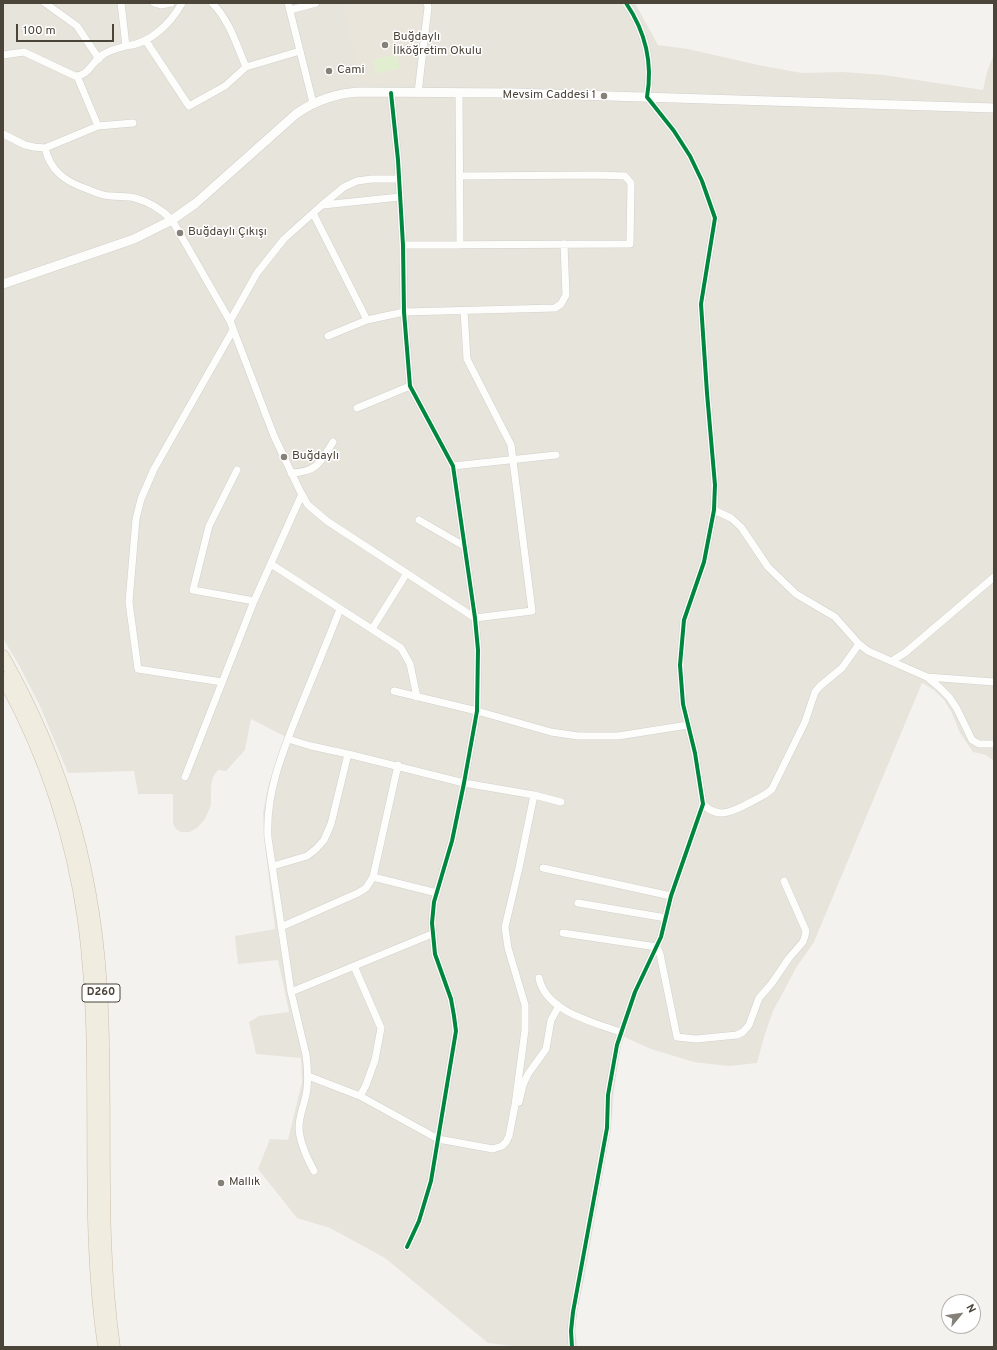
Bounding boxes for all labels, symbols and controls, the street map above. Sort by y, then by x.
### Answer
scale bar [18,16,116,42]
text: 100 m [23,23,56,39]
place label: Buğdaylı İlköğretim Okulu [393,31,482,59]
marker: Buğdaylı İlköğretim Okulu [380,40,390,50]
place label: Cami [337,64,364,78]
marker: Cami [324,66,334,76]
place label: Mevsim Caddesi 1 [502,89,596,103]
marker: Mevsim Caddesi 1 [599,91,609,101]
place label: Buğdaylı Çıkışı [188,226,267,240]
marker: Buğdaylı Çıkışı [175,228,185,238]
place label: Buğdaylı [292,450,339,464]
marker: Buğdaylı [279,452,289,462]
road number: D260 [82,984,120,1002]
place label: Mallık [229,1176,260,1190]
marker: Mallık [216,1178,226,1188]
north arrow [941,1294,981,1334]
text: N [963,1302,979,1316]

